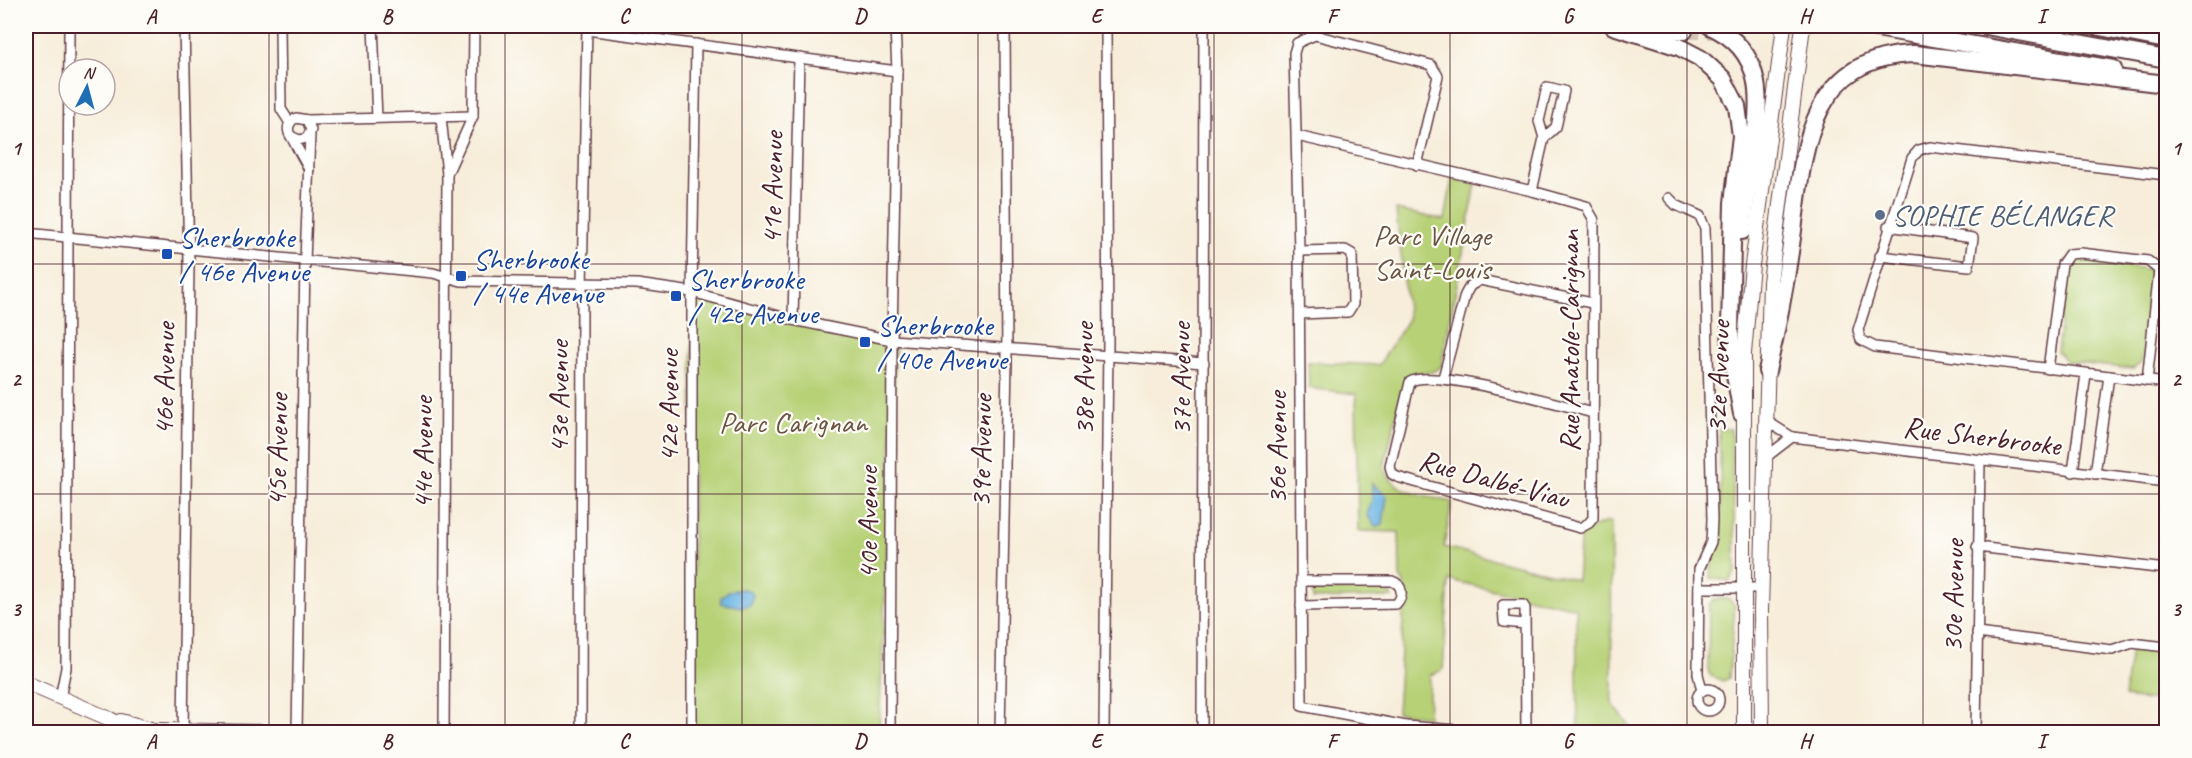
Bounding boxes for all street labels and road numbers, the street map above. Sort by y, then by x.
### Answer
street label: 41e Avenue [752,129,792,245]
street label: Rue Anatole-Carignan [1550,228,1588,452]
street label: 32e Avenue [1697,318,1739,434]
street label: 46e Avenue [144,320,184,436]
street label: 38e Avenue [1064,320,1102,435]
street label: 37e Avenue [1161,320,1199,435]
street label: 43e Avenue [539,338,577,453]
street label: 42e Avenue [649,347,687,462]
street label: 36e Avenue [1257,389,1295,504]
street label: 45e Avenue [257,391,297,507]
street label: 39e Avenue [961,392,1001,508]
street label: 44e Avenue [403,394,441,509]
street label: Rue Sherbrooke [1901,408,2065,465]
street label: Rue Dalbé-Viau [1415,441,1575,518]
street label: 40e Avenue [848,464,886,579]
street label: 30e Avenue [1933,537,1973,653]

